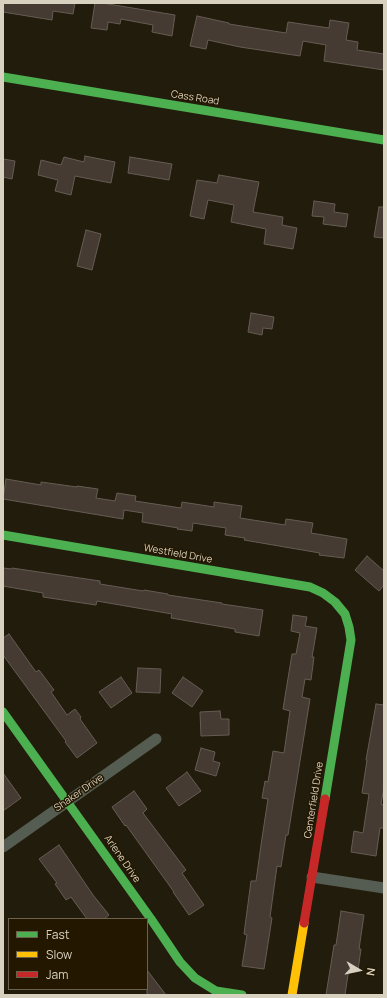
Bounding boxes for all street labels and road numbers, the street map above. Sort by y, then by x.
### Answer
street label: Cass Road [170,88,220,108]
street label: Westfield Drive [143,542,213,566]
street label: Centerfield Drive [302,761,326,839]
street label: Shaker Drive [52,772,106,814]
street label: Arlene Drive [101,833,143,885]

